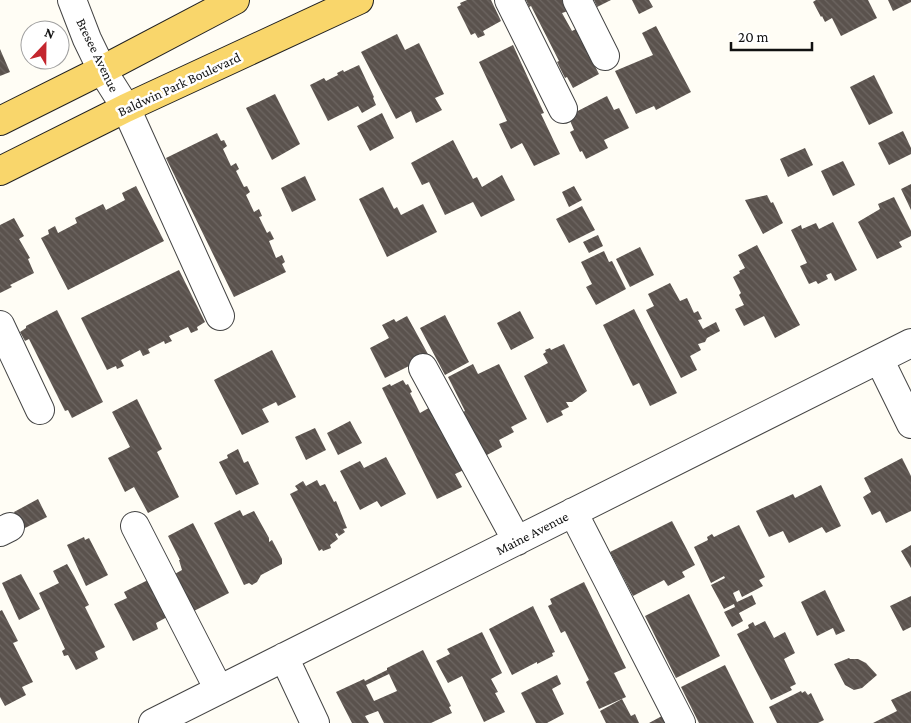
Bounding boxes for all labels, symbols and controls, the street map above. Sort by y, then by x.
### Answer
street label: Bresee Avenue [73,15,123,95]
north arrow [20,20,70,70]
scale bar [731,20,812,52]
text: N [42,24,58,42]
text: 20 m [738,29,769,45]
street label: Baldwin Park Boulevard [115,48,243,119]
street label: Maine Avenue [493,508,571,558]

